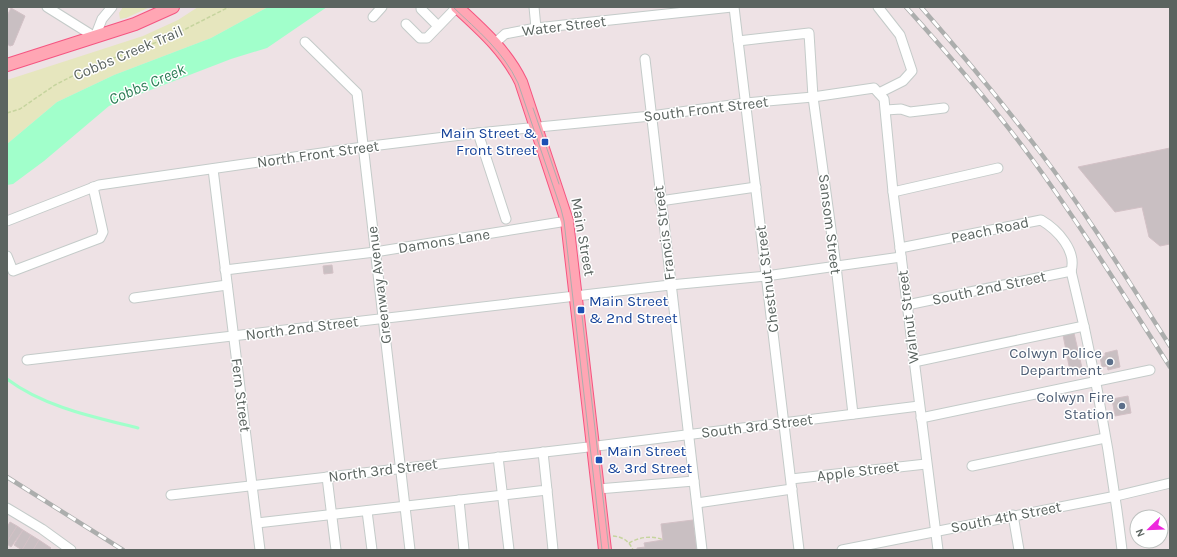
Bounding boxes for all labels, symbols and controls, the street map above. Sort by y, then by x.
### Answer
street label: Water Street [521,12,607,40]
street label: Cobbs Creek Trail [70,22,186,84]
water label: Cobbs Creek [106,59,188,109]
street label: South Front Street [643,92,770,126]
place label: Main Street & Front Street [440,124,537,159]
street label: North Front Street [256,136,381,171]
marker: Main Street & Front Street [540,137,550,147]
street label: Sansom Street [815,173,845,276]
street label: Francis Street [649,184,679,281]
street label: Main Street [567,196,599,278]
street label: Peach Road [949,213,1031,247]
street label: Chestnut Street [751,224,783,334]
street label: Greenway Avenue [363,225,395,345]
street label: Damons Lane [397,225,491,257]
street label: South 2nd Street [930,267,1048,309]
street label: Walnut Street [893,269,923,365]
place label: Main Street & 2nd Street [589,292,678,327]
marker: Main Street & 2nd Street [576,305,586,315]
street label: North 2nd Street [245,312,360,344]
place label: Colwyn Police Department [1009,344,1102,379]
street label: Fern Street [228,357,255,433]
marker: Colwyn Police Department [1105,357,1115,367]
place label: Colwyn Fire Station [1036,388,1114,423]
marker: Colwyn Fire Station [1117,401,1127,411]
street label: South 3rd Street [700,410,814,442]
place label: Main Street & 3rd Street [607,442,693,477]
street label: North 3rd Street [327,454,439,486]
marker: Main Street & 3rd Street [594,455,604,465]
street label: Apple Street [816,457,901,485]
street label: South 4th Street [949,497,1063,537]
north arrow [1129,509,1169,549]
text: N [1133,527,1148,539]

